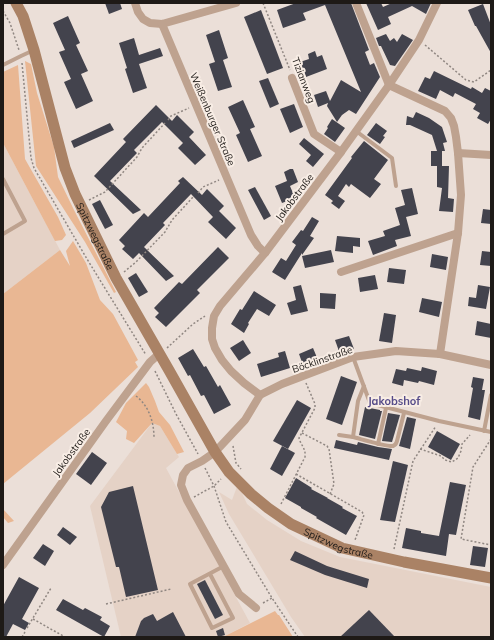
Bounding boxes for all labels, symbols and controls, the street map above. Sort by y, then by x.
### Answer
street label: Tizianweg [289,55,318,105]
street label: Weißenburger Straße [187,71,238,168]
street label: Jakobstraße [272,171,316,223]
street label: Spitzwegstraße [73,200,117,272]
street label: Böcklinstraße [290,343,354,376]
district label: Jakobshof [368,394,421,408]
street label: Jakobstraße [50,426,93,479]
street label: Spitzwegstraße [301,525,374,562]

